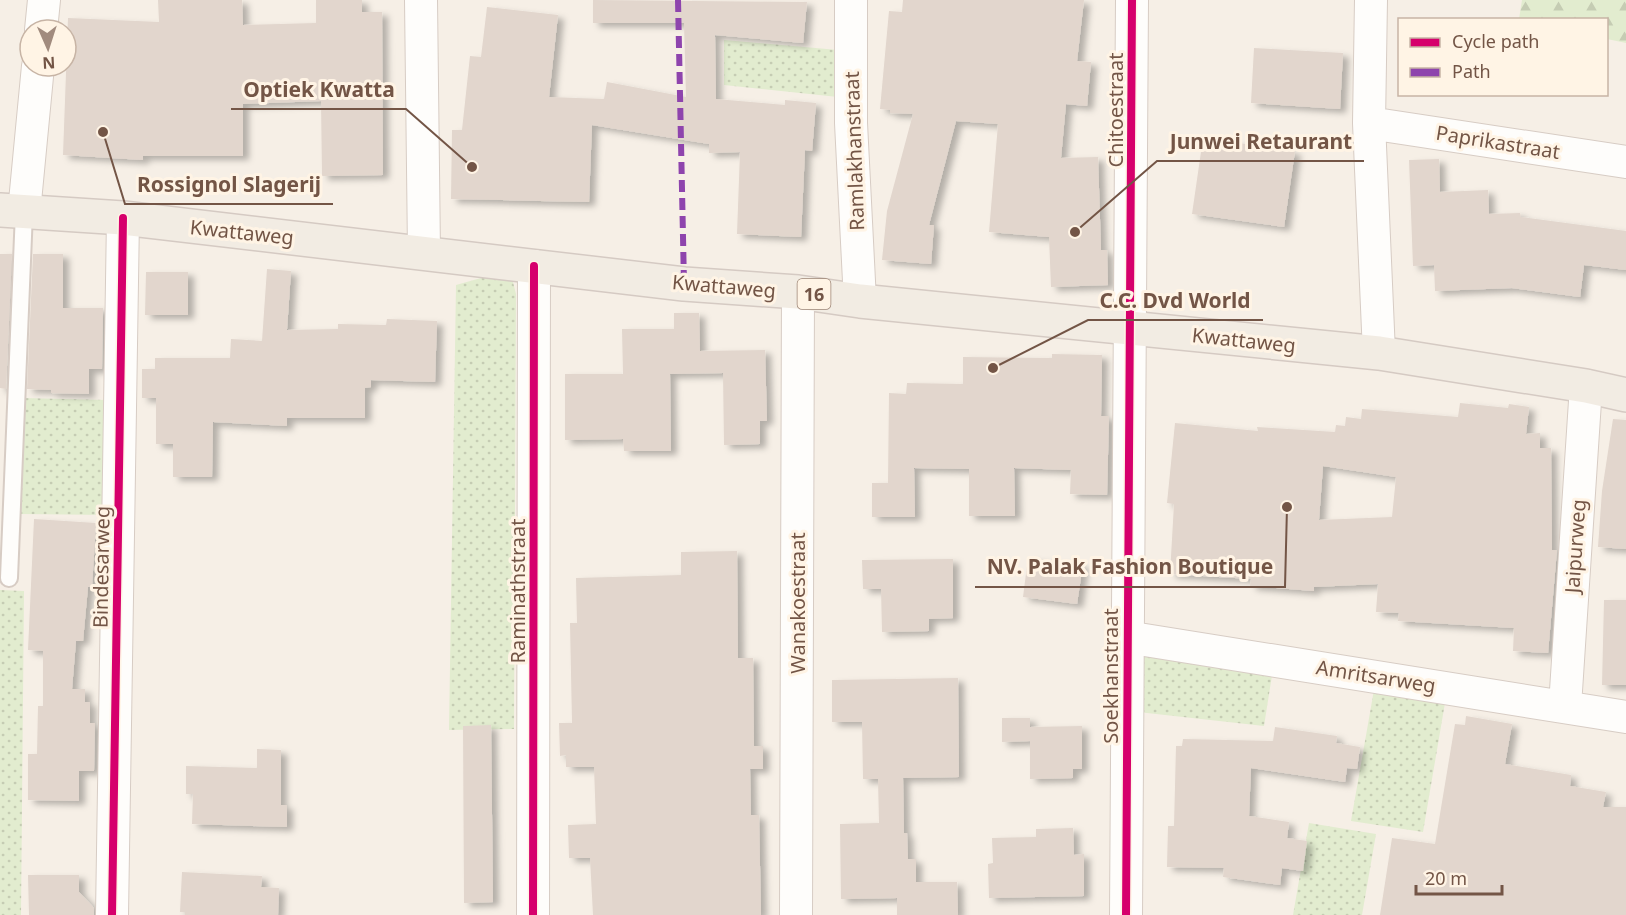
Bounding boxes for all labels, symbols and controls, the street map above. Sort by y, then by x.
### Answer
north arrow [18,18,78,78]
legend [1398,18,1608,96]
text: Cycle path [1452,29,1539,53]
text: N [42,52,56,74]
street label: Chitoestraat [1102,52,1129,168]
text: Path [1452,59,1491,83]
callout: Optiek Kwatta [231,70,406,109]
street label: Ramlakhanstraat [838,71,870,231]
text: Optiek Kwatta [243,75,395,103]
street label: Paprikastraat [1434,119,1562,165]
callout: Junwei Retaurant [1157,122,1364,161]
text: Junwei Retaurant [1168,127,1352,155]
callout: Rossignol Slagerij [125,165,333,204]
text: Rossignol Slagerij [137,170,321,198]
street label: Kwattaweg [189,213,295,251]
street label: Kwattaweg [671,268,777,304]
road number: 16 [798,279,830,309]
callout: C.C. Dvd World [1088,281,1263,320]
text: C.C. Dvd World [1099,286,1251,314]
street label: Kwattaweg [1191,321,1297,359]
street label: Jaipurweg [1558,498,1592,596]
street label: Bindesarweg [86,506,116,628]
street label: Raminathstraat [504,519,531,664]
street label: Wanakoestraat [784,532,811,674]
callout: NV. Palak Fashion Boutique [975,548,1285,587]
text: NV. Palak Fashion Boutique [987,552,1273,580]
street label: Soekhanstraat [1097,608,1124,744]
street label: Amritsarweg [1314,653,1438,699]
scale bar [1416,858,1502,896]
text: 20 m [1425,866,1467,890]

